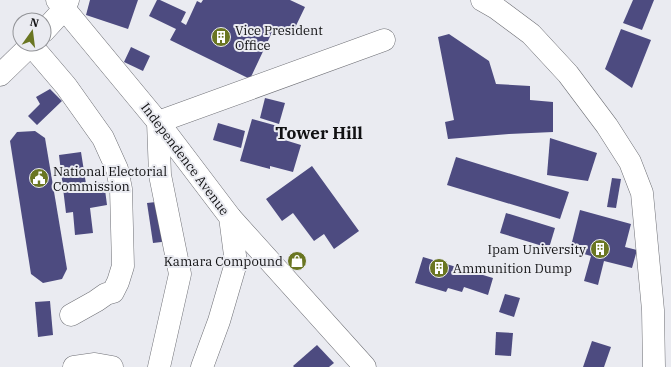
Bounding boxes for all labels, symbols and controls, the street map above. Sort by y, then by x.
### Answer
north arrow [12,12,52,52]
text: N [29,14,41,30]
place label: Vice President Office [235,22,323,54]
building icon: Vice President Office [210,26,232,48]
street label: Independence Avenue [137,99,233,219]
district label: Tower Hill [275,122,363,144]
place label: National Electorial Commission [53,163,167,195]
public building icon: National Electorial Commission [28,167,50,189]
building icon: Ipam University [589,238,611,260]
place label: Ipam University [487,241,586,258]
shop icon: Kamara Compound [286,250,308,272]
place label: Kamara Compound [164,253,283,270]
building icon: Ammunition Dump [428,257,450,279]
place label: Ammunition Dump [453,260,572,277]

